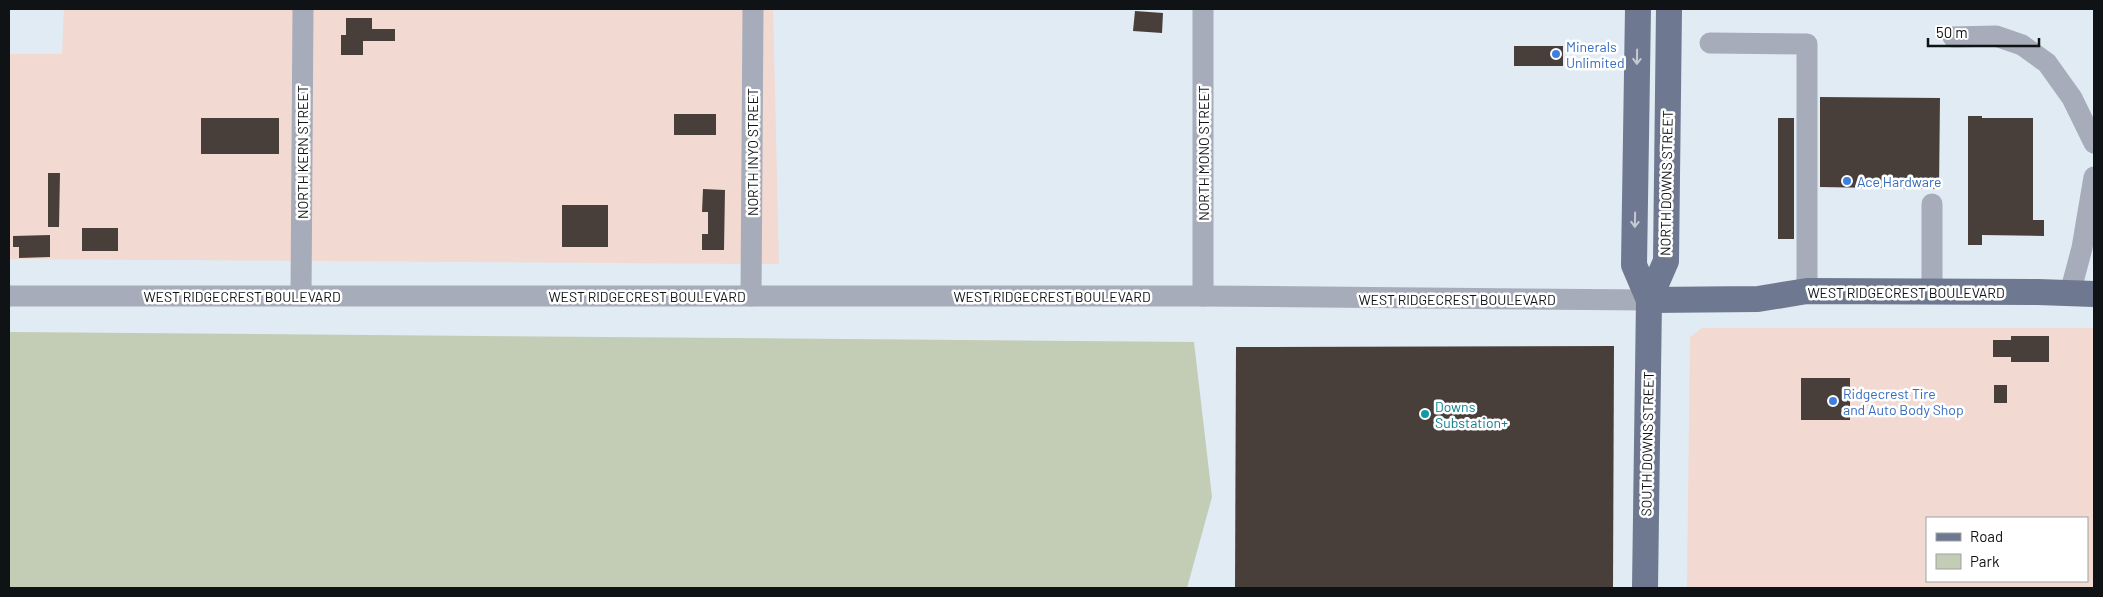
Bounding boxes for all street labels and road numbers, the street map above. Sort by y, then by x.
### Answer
street label: NORTH KERN STREET [294,85,311,219]
street label: NORTH MONO STREET [1195,85,1212,221]
street label: NORTH INYO STREET [744,88,761,216]
street label: NORTH DOWNS STREET [1656,110,1676,256]
street label: WEST RIDGECREST BOULEVARD [1807,284,2005,301]
street label: WEST RIDGECREST BOULEVARD [143,288,341,305]
street label: WEST RIDGECREST BOULEVARD [548,288,746,305]
street label: WEST RIDGECREST BOULEVARD [953,288,1151,305]
street label: WEST RIDGECREST BOULEVARD [1358,291,1556,308]
street label: SOUTH DOWNS STREET [1637,371,1657,517]

